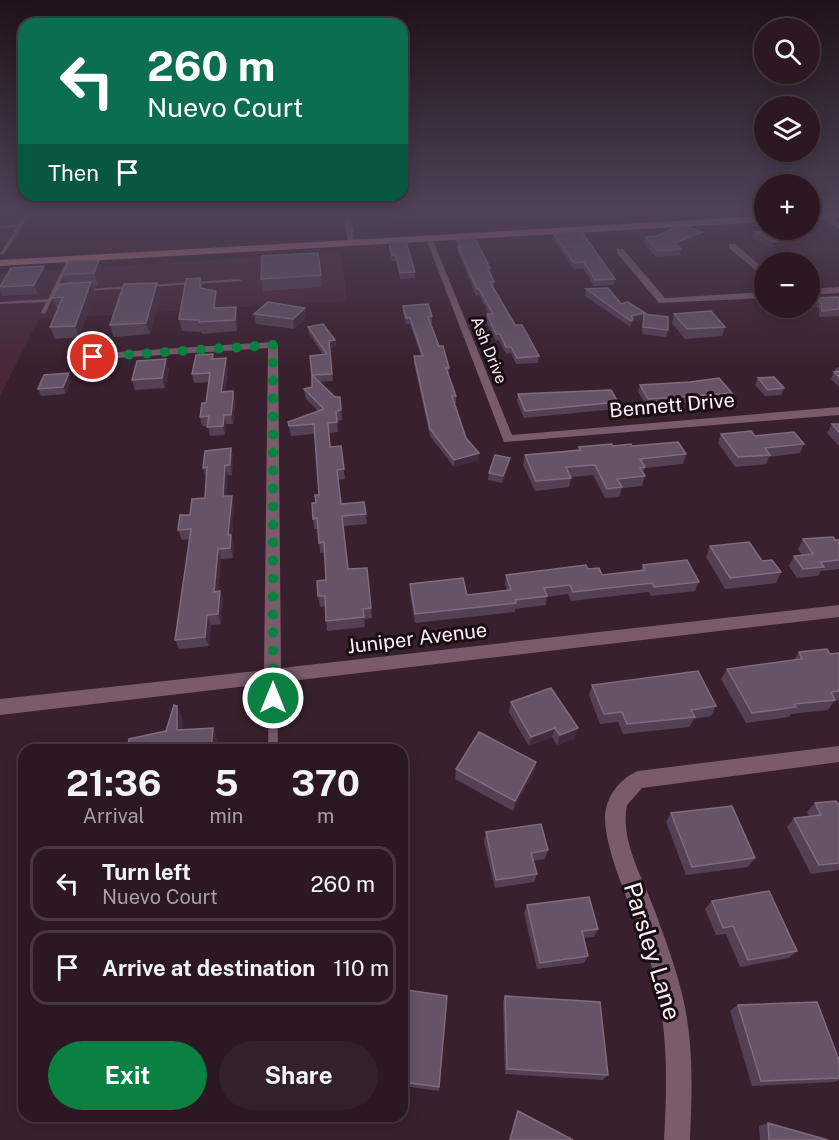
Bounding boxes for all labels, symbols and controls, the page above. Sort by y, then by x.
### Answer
map controls [754,18,820,318]
button: search [754,18,820,84]
text: 260 m [147,41,275,90]
icon: left [48,42,126,120]
text: Nuevo Court [147,91,303,123]
button: layers [754,96,820,162]
icon: arrive [111,156,144,189]
text: Then [48,160,99,186]
button: + [754,174,820,240]
button: − [754,252,820,318]
street label: Ash Drive [467,314,511,386]
pin [67,331,118,382]
icon: arrive [76,340,109,373]
street label: Bennett Drive [608,388,736,422]
street label: Juniper Avenue [346,618,488,658]
position arrow [241,666,305,730]
text: 21:36 [66,762,162,804]
text: 5 [214,762,239,804]
text: 370 [291,762,360,804]
text: Arrival [83,804,145,828]
text: min [209,804,243,828]
text: m [317,804,334,828]
text: Turn left [102,859,191,885]
icon: left [51,867,84,900]
text: 260 m [310,871,375,897]
street label: Parsley Lane [619,879,687,1023]
text: Nuevo Court [102,885,218,909]
icon: arrive [51,951,84,984]
text: Arrive at destination [102,955,315,981]
text: 110 m [333,955,389,981]
button: Exit [48,1041,207,1110]
button: Share [219,1041,378,1110]

